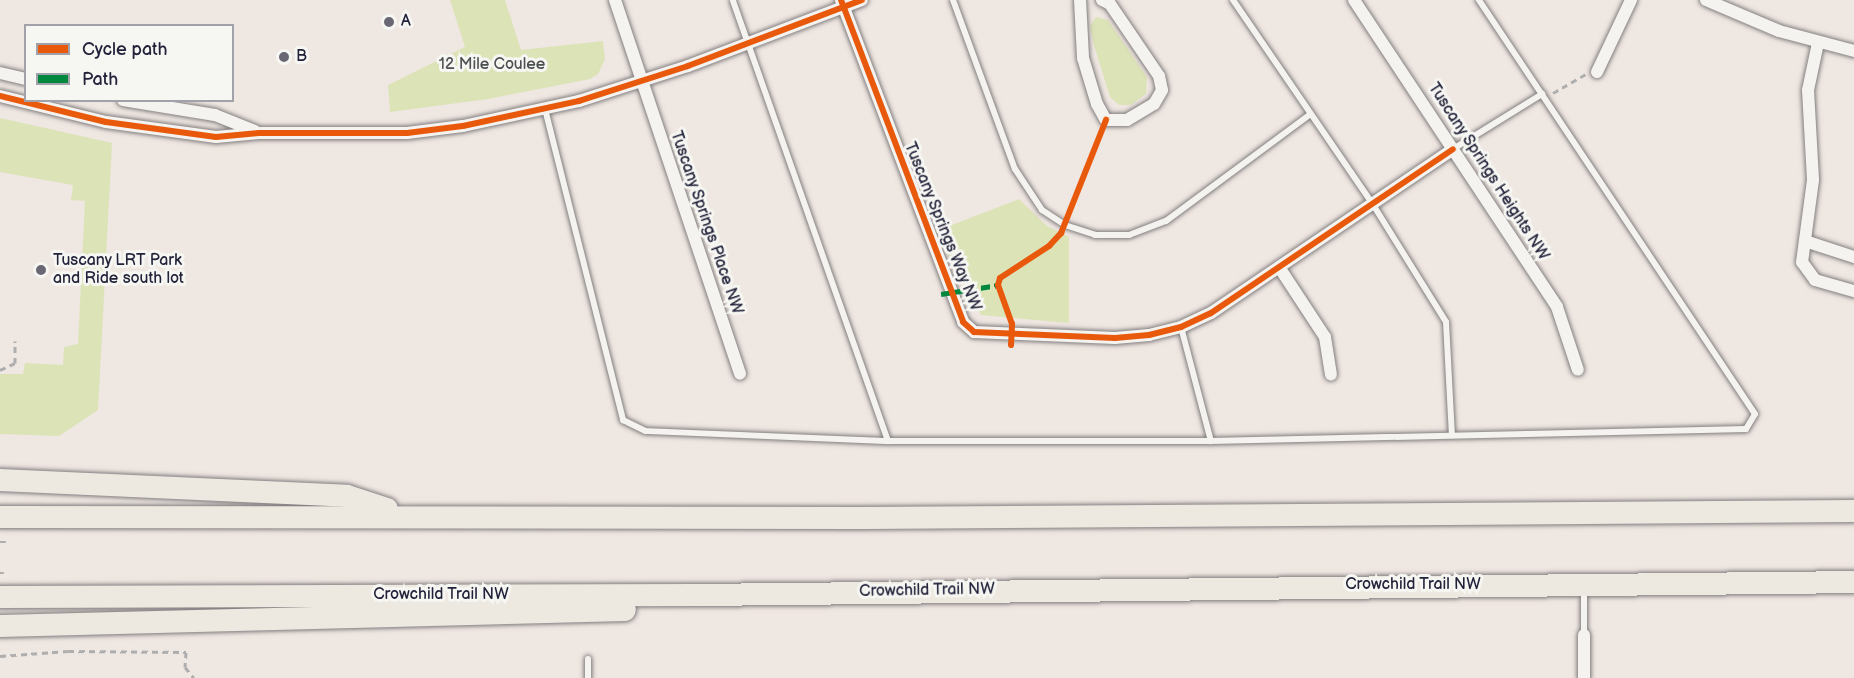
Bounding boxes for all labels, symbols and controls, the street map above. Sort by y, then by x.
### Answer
place label: A [401,12,411,32]
marker: A [382,15,396,29]
legend [24,24,234,102]
text: Cycle path [82,39,168,60]
place label: B [296,47,307,67]
marker: B [277,50,291,64]
park label: 12 Mile Coulee [439,55,545,75]
text: Path [82,69,118,90]
street label: Tuscany Springs Heights NW [1423,79,1553,265]
street label: Tuscany Springs Place NW [665,128,747,318]
street label: Tuscany Springs Way NW [899,138,985,316]
place label: Tuscany LRT Park and Ride south lot [53,251,184,289]
marker: Tuscany LRT Park and Ride south lot [34,263,48,277]
street label: Crowchild Trail NW [1345,575,1481,595]
street label: Crowchild Trail NW [859,580,995,602]
street label: Crowchild Trail NW [373,585,509,605]

